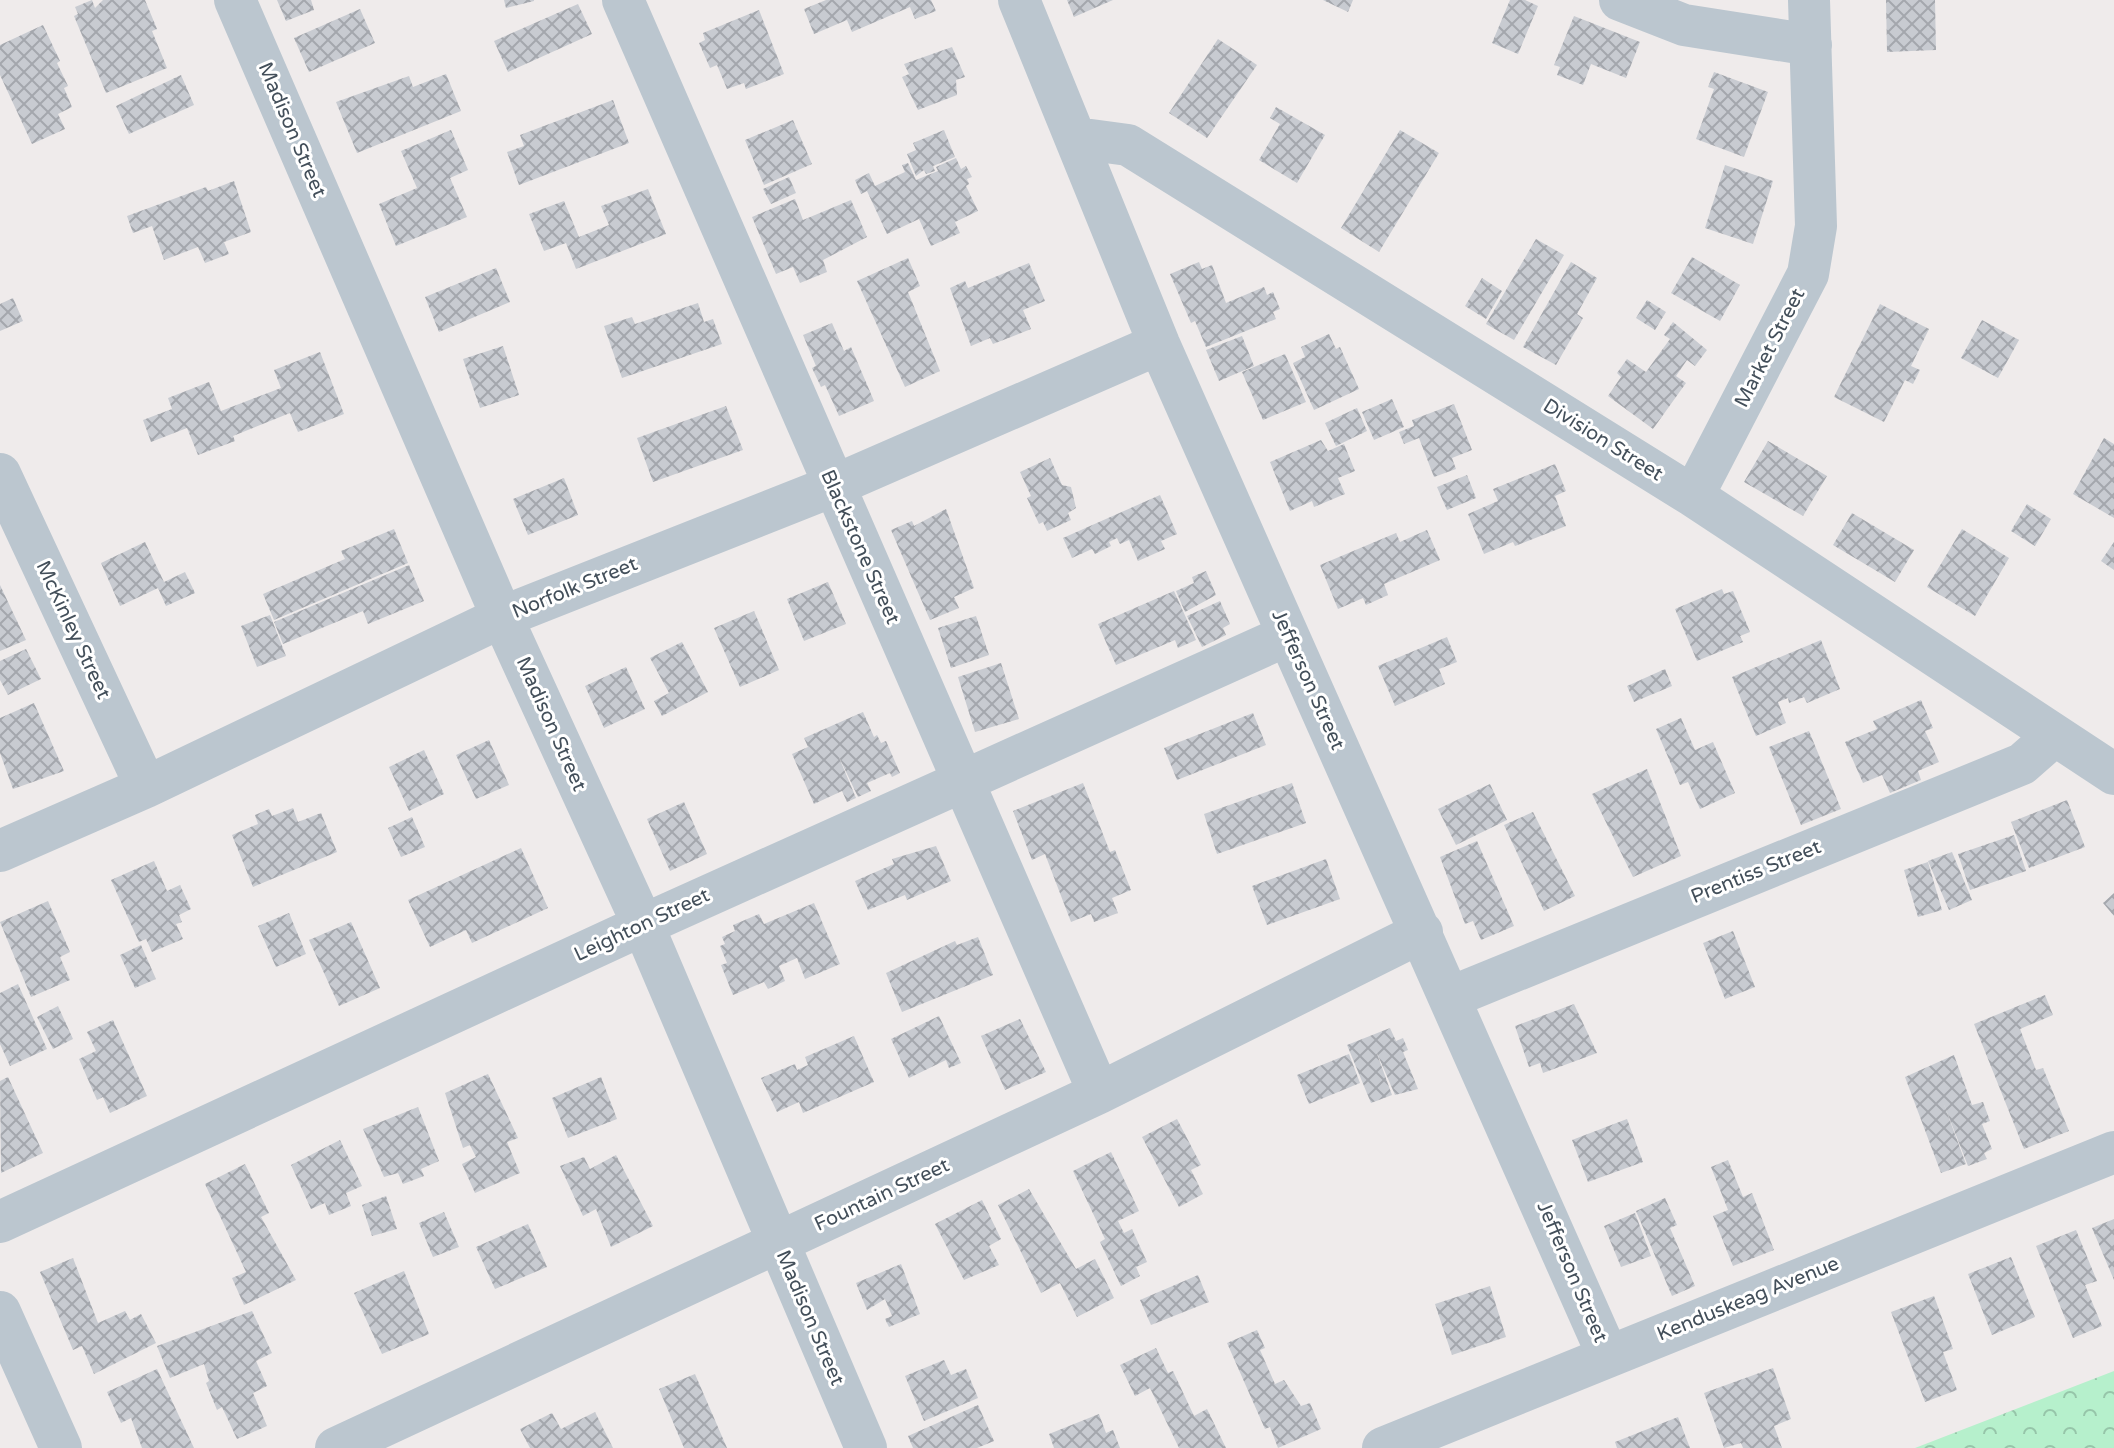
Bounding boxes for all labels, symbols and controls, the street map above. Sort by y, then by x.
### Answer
street label: Madison Street [253,59,331,202]
street label: Market Street [1730,284,1810,411]
street label: Division Street [1539,394,1668,487]
street label: Blackstone Street [815,466,905,628]
street label: Norfolk Street [509,552,642,624]
street label: McKinley Street [31,557,116,703]
street label: Jefferson Street [1266,606,1350,754]
street label: Madison Street [511,653,591,795]
street label: Prentiss Street [1687,835,1825,909]
street label: Leighton Street [570,883,714,967]
street label: Fountain Street [811,1153,954,1237]
street label: Jefferson Street [1531,1198,1613,1346]
street label: Madison Street [771,1247,849,1390]
street label: Kenduskeag Avenue [1654,1252,1842,1346]

